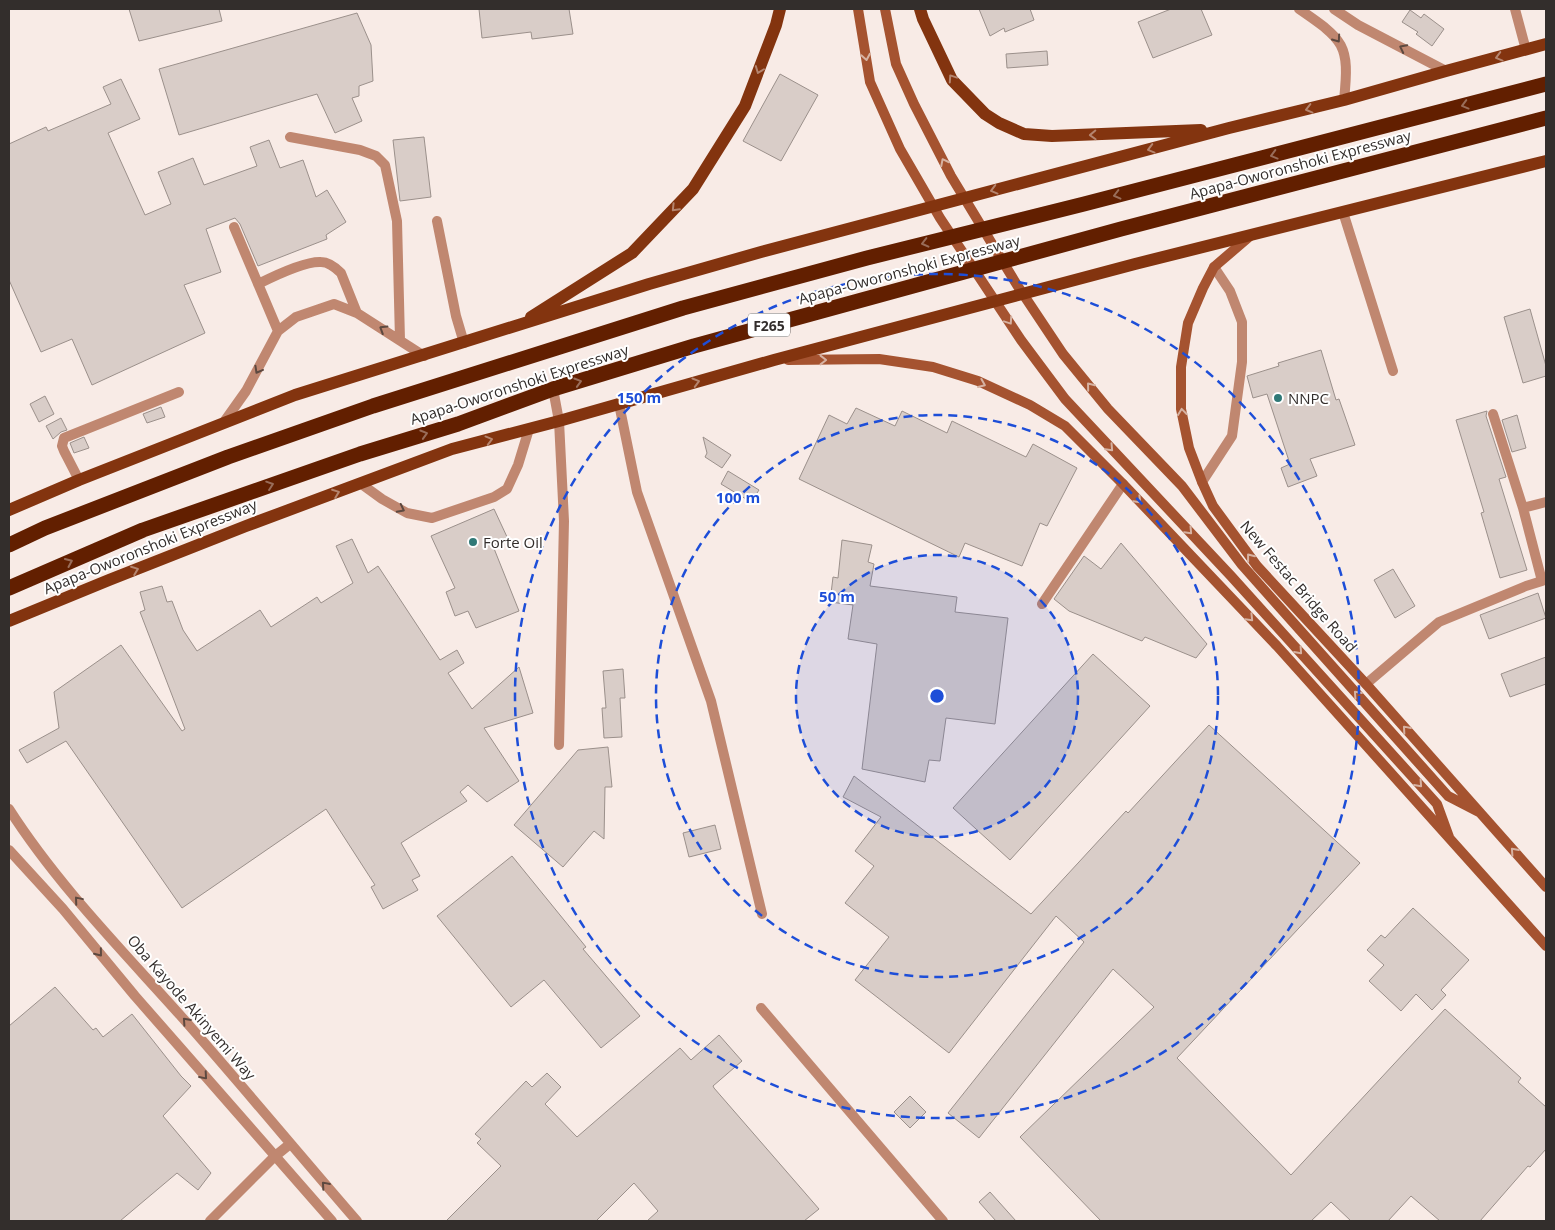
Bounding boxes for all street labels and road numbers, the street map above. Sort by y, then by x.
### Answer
street label: Apapa-Oworonshoki Expressway [1187,125,1413,203]
street label: Apapa-Oworonshoki Expressway [796,230,1022,308]
road number: F265 [748,314,790,336]
street label: Apapa-Oworonshoki Expressway [407,339,631,429]
street label: Apapa-Oworonshoki Expressway [40,494,260,598]
street label: New Festac Bridge Road [1236,516,1362,656]
street label: Oba Kayode Akinyemi Way [123,930,261,1084]

